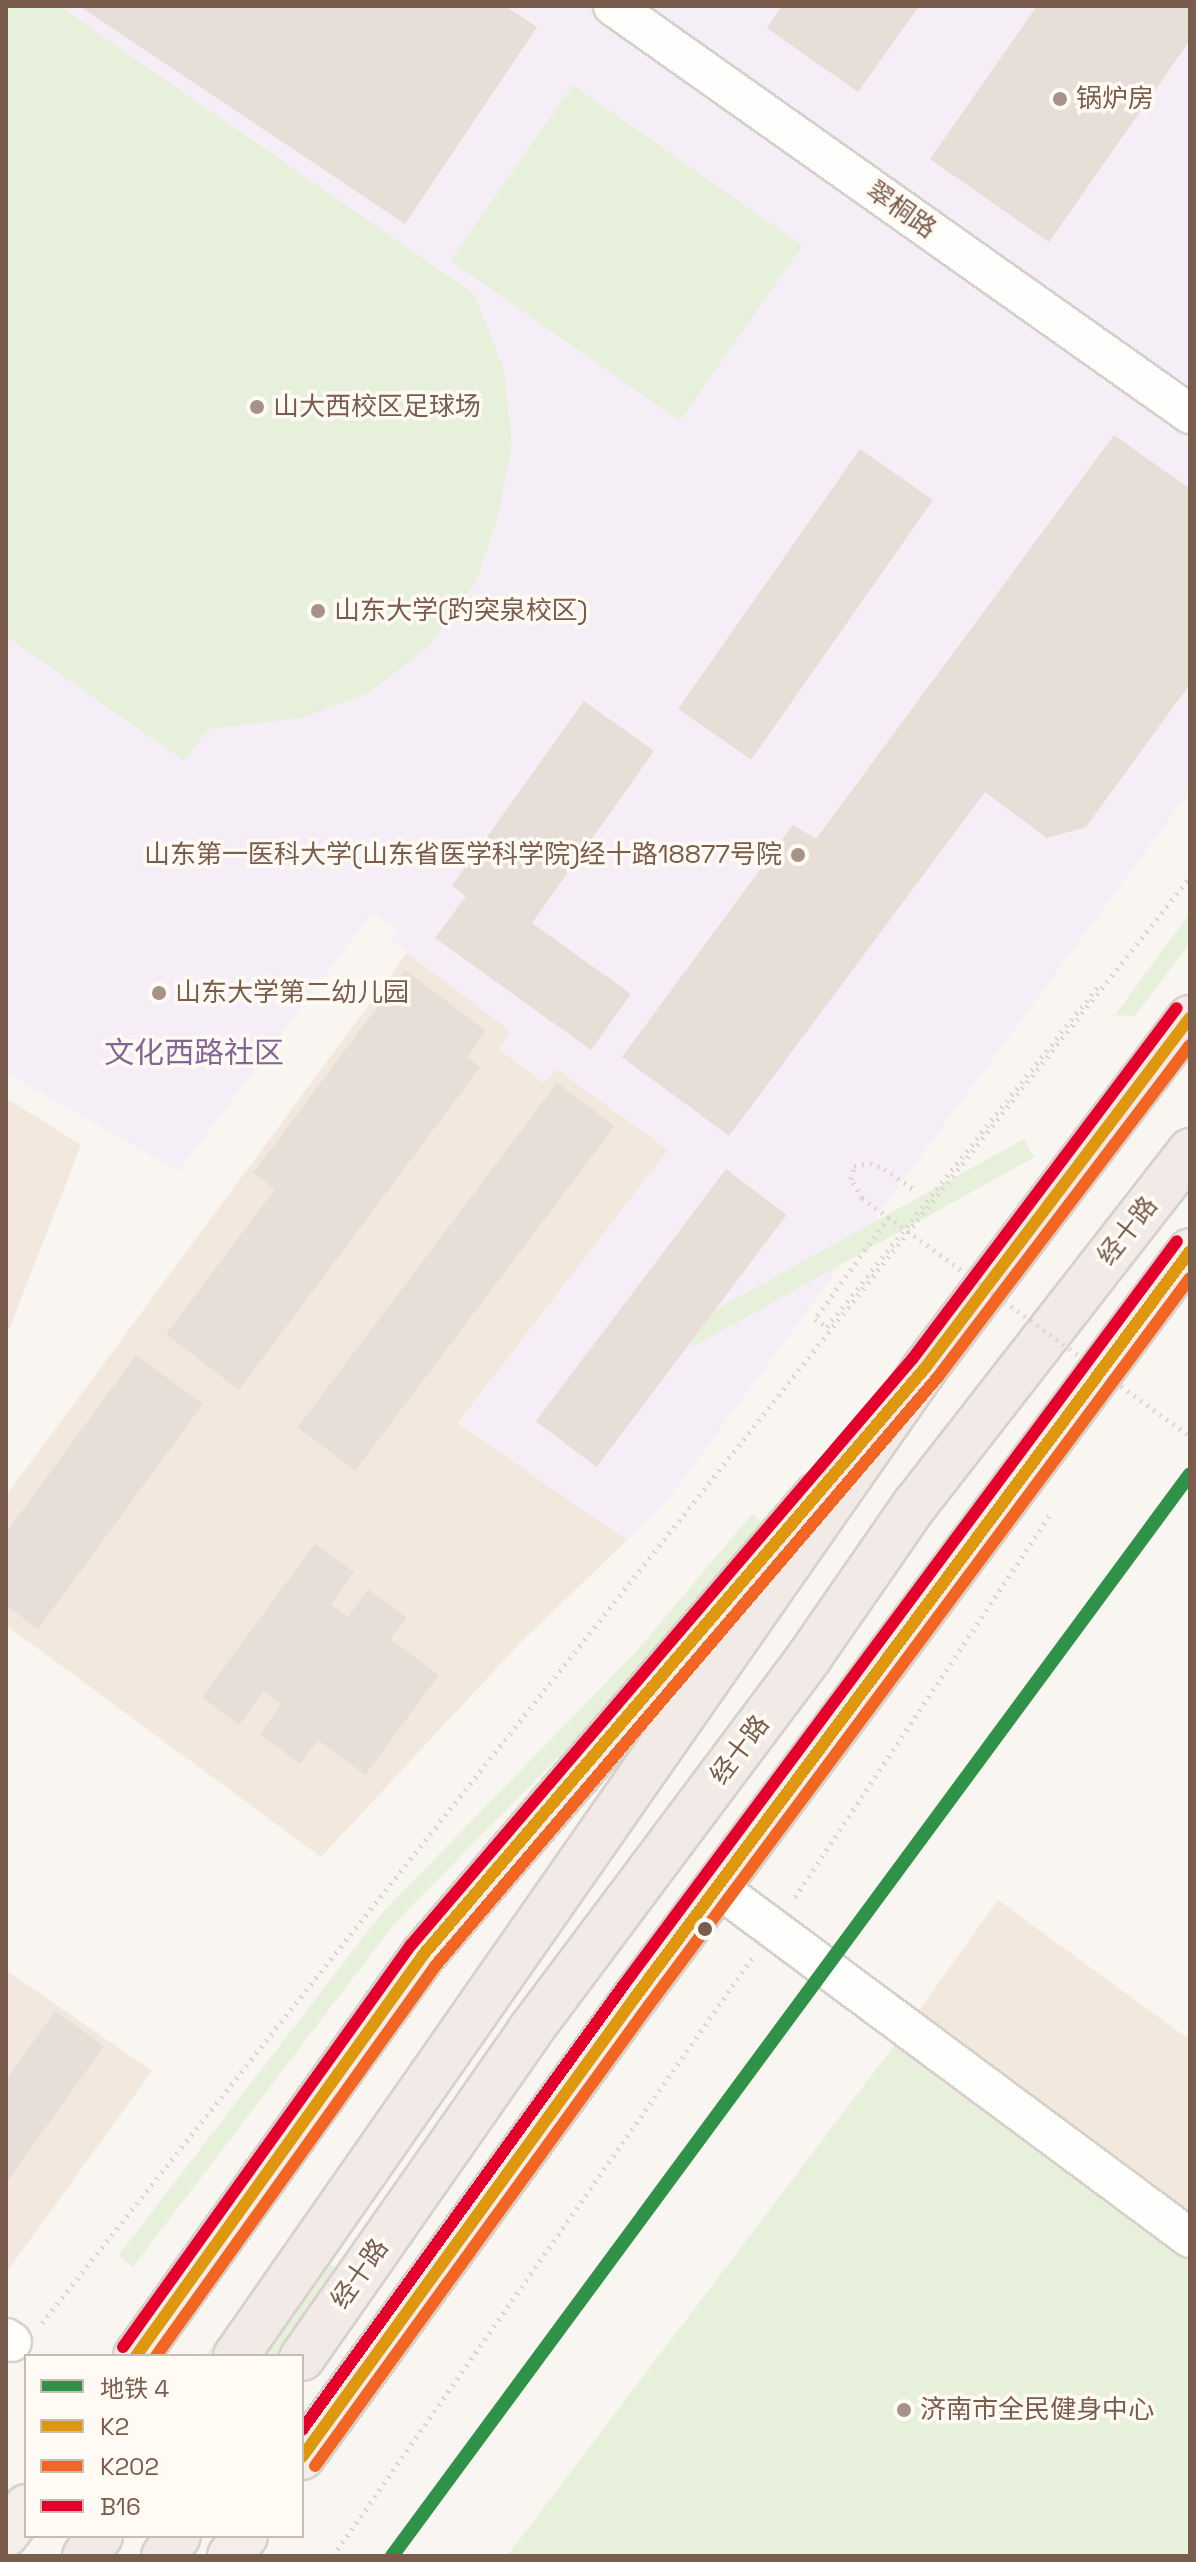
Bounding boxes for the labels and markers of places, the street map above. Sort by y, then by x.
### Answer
place label: 锅炉房 [1076,83,1154,115]
marker: 锅炉房 [1051,90,1069,108]
place label: 山大西校区足球场 [273,391,481,423]
marker: 山大西校区足球场 [248,398,266,416]
place label: 山东大学(趵突泉校区) [334,595,588,627]
marker: 山东大学(趵突泉校区) [309,602,327,620]
place label: 山东第一医科大学(山东省医学科学院)经十路18877号院 [144,839,782,871]
marker: 山东第一医科大学(山东省医学科学院)经十路18877号院 [789,846,807,864]
place label: 山东大学第二幼儿园 [175,977,409,1009]
marker: 山东大学第二幼儿园 [150,984,168,1002]
unlabelled marker [697,1921,713,1937]
place label: 济南市全民健身中心 [920,2394,1154,2426]
marker: 济南市全民健身中心 [895,2401,913,2419]

